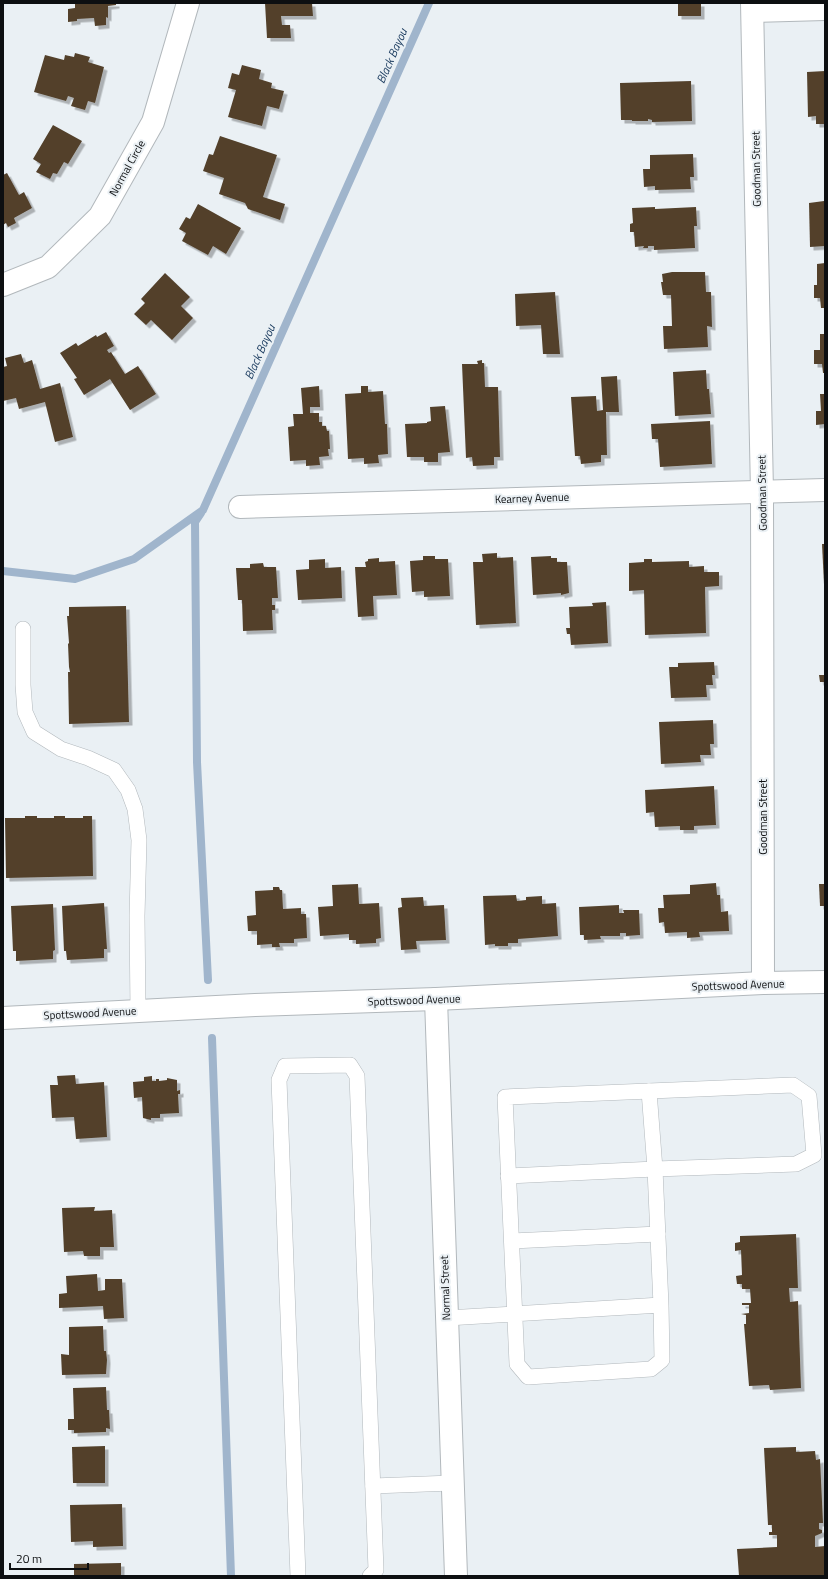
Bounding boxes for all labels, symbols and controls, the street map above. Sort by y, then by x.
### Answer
water label: Black Bayou [371,24,413,86]
street label: Goodman Street [747,131,765,207]
street label: Normal Circle [105,137,149,199]
water label: Black Bayou [239,320,281,382]
street label: Goodman Street [753,455,771,531]
street label: Kearney Avenue [495,489,570,507]
street label: Goodman Street [755,779,771,855]
street label: Spottswood Avenue [691,975,785,995]
street label: Spottswood Avenue [367,990,461,1010]
street label: Spottswood Avenue [43,1003,137,1023]
street label: Normal Street [436,1255,454,1321]
scale bar [10,1545,88,1571]
text: 20 m [16,1549,42,1568]

